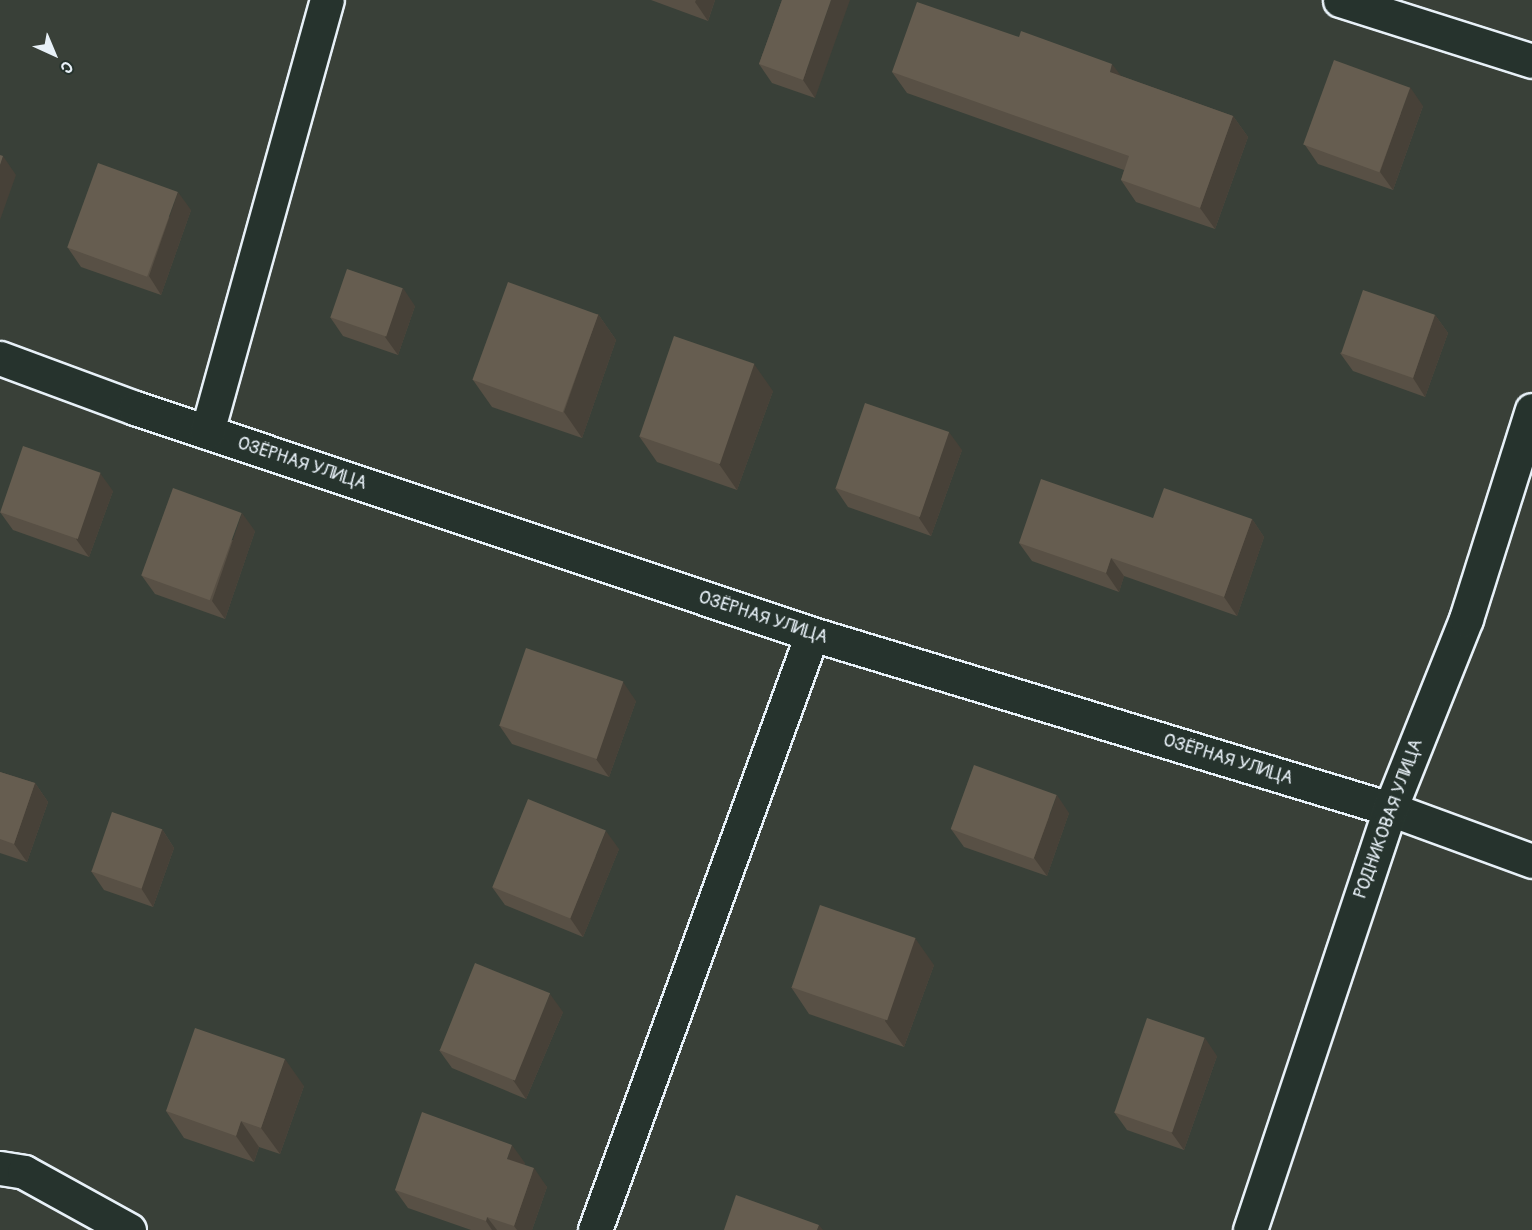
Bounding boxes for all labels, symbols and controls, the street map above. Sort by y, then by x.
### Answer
north arrow [24,24,84,84]
text: С [56,56,77,78]
street label: ОЗЁРНАЯ УЛИЦА [235,433,369,495]
street label: ОЗЁРНАЯ УЛИЦА [696,587,830,649]
street label: ОЗЁРНАЯ УЛИЦА [1160,730,1296,790]
street label: РОДНИКОВАЯ УЛИЦА [1350,736,1428,902]

